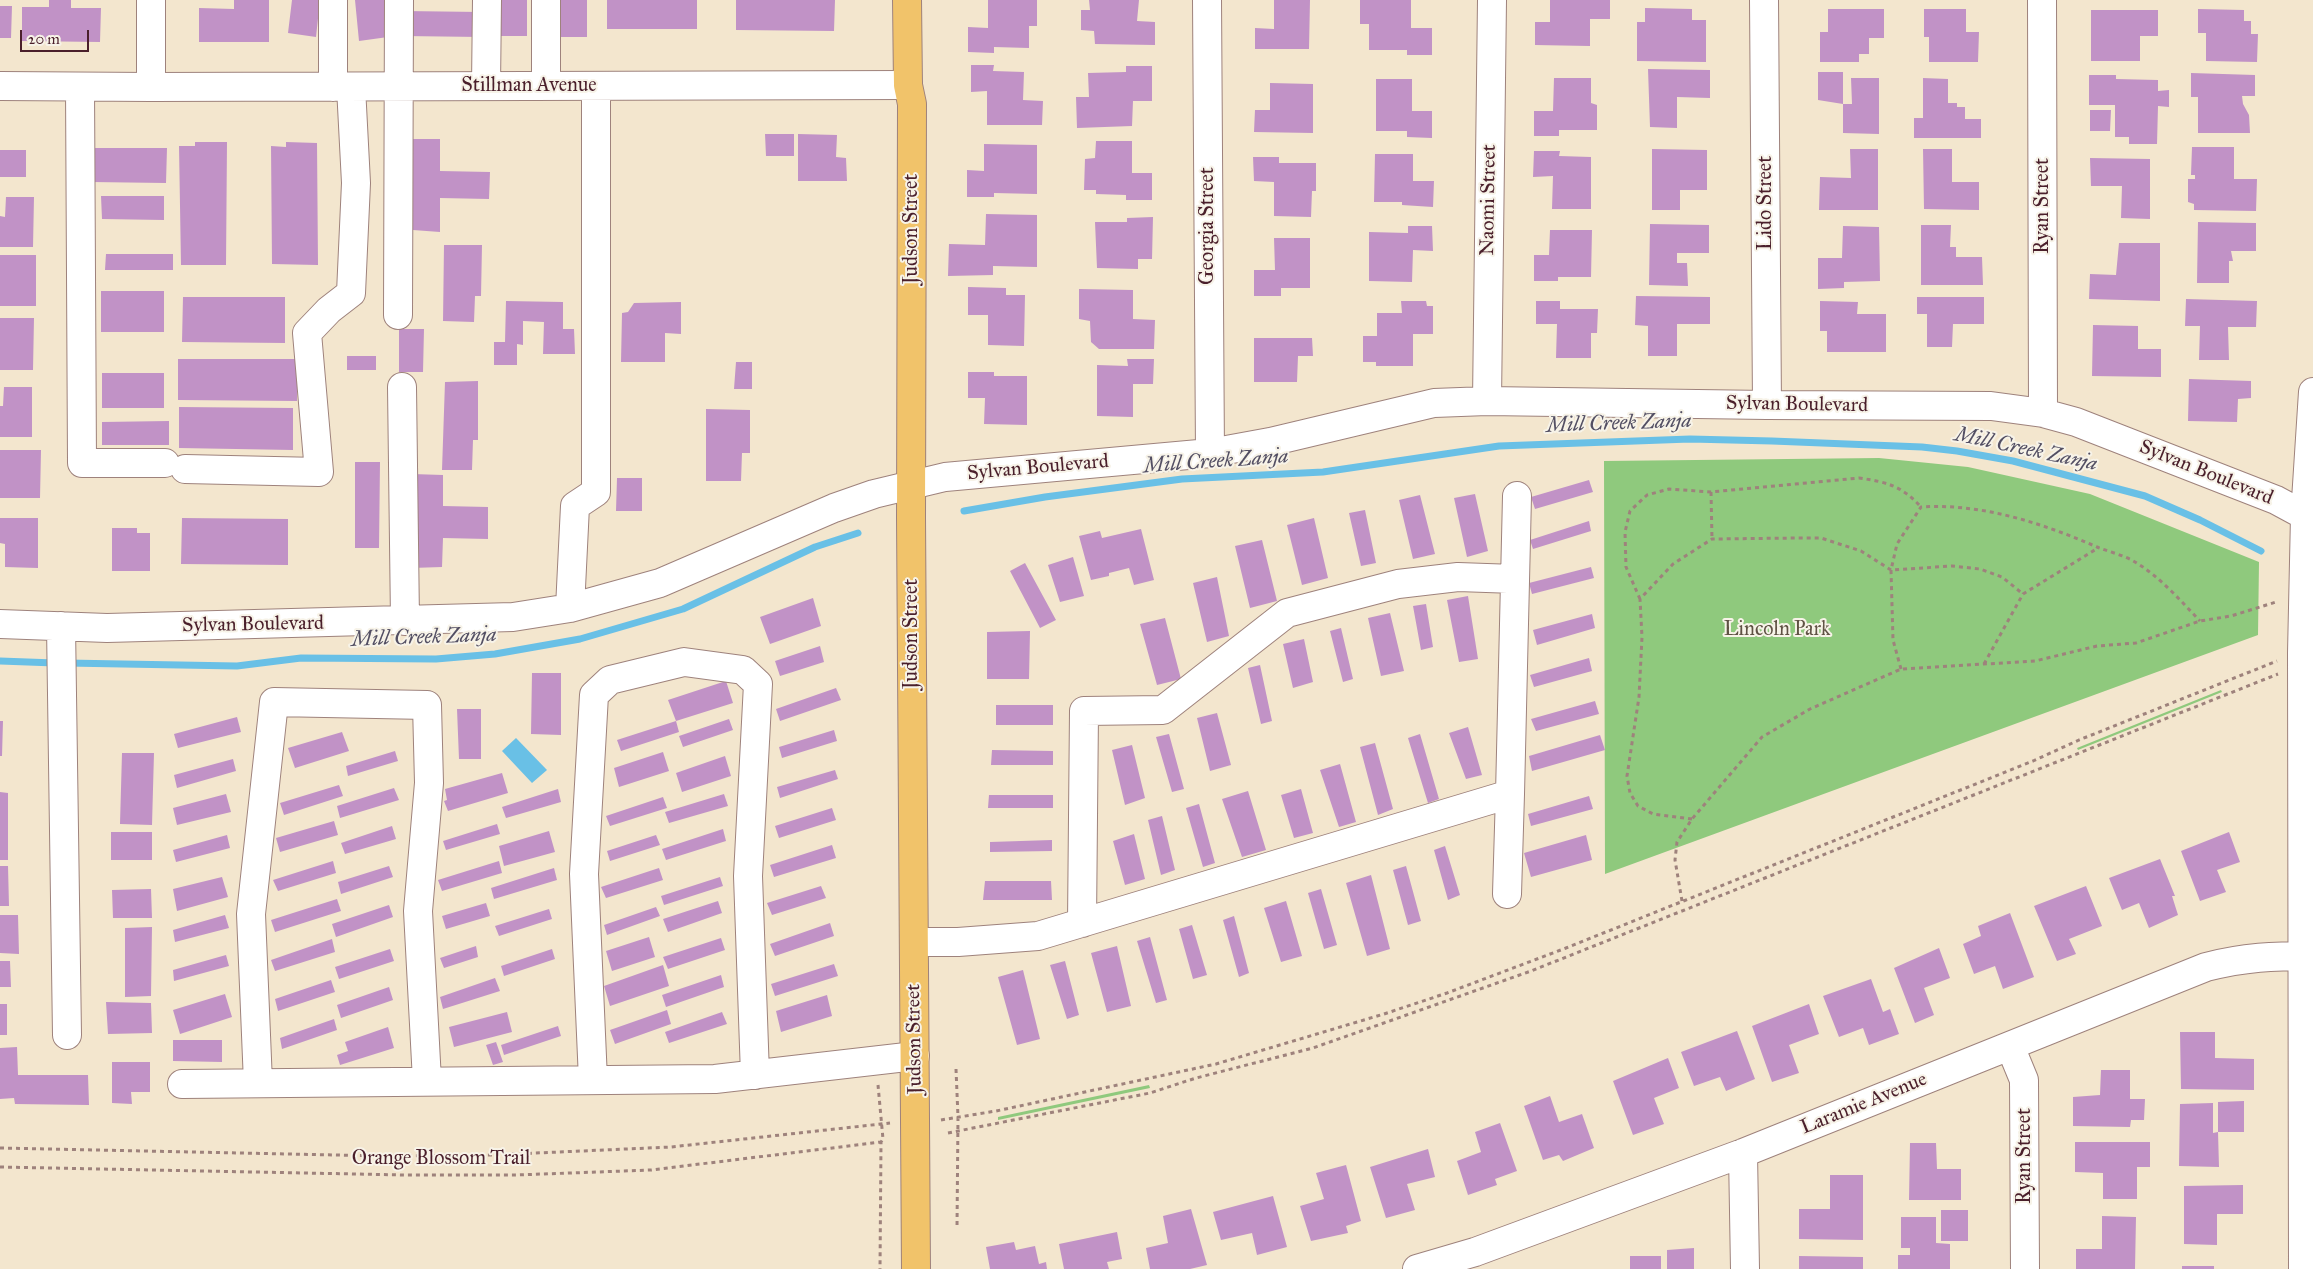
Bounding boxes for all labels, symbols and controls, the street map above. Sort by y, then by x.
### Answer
scale bar [22,20,91,52]
text: 20 m [28,30,60,48]
street label: Stillman Avenue [461,74,597,98]
street label: Naomi Street [1476,144,1502,256]
street label: Lido Street [1754,156,1778,250]
street label: Ryan Street [2031,158,2055,254]
street label: Georgia Street [1196,167,1220,285]
street label: Judson Street [900,174,924,284]
street label: Sylvan Boulevard [1726,392,1868,418]
water label: Mill Creek Zanja [1546,409,1692,439]
water label: Mill Creek Zanja [1952,423,2100,477]
street label: Sylvan Boulevard [2136,435,2276,511]
water label: Mill Creek Zanja [1143,444,1289,480]
street label: Sylvan Boulevard [966,450,1110,486]
street label: Judson Street [900,579,924,689]
street label: Sylvan Boulevard [182,612,324,638]
park label: Lincoln Park [1724,618,1830,642]
water label: Mill Creek Zanja [351,623,497,653]
street label: Judson Street [902,983,928,1095]
street label: Laramie Avenue [1797,1068,1931,1140]
street label: Ryan Street [2013,1108,2037,1204]
street label: Orange Blossom Trail [352,1147,530,1171]

